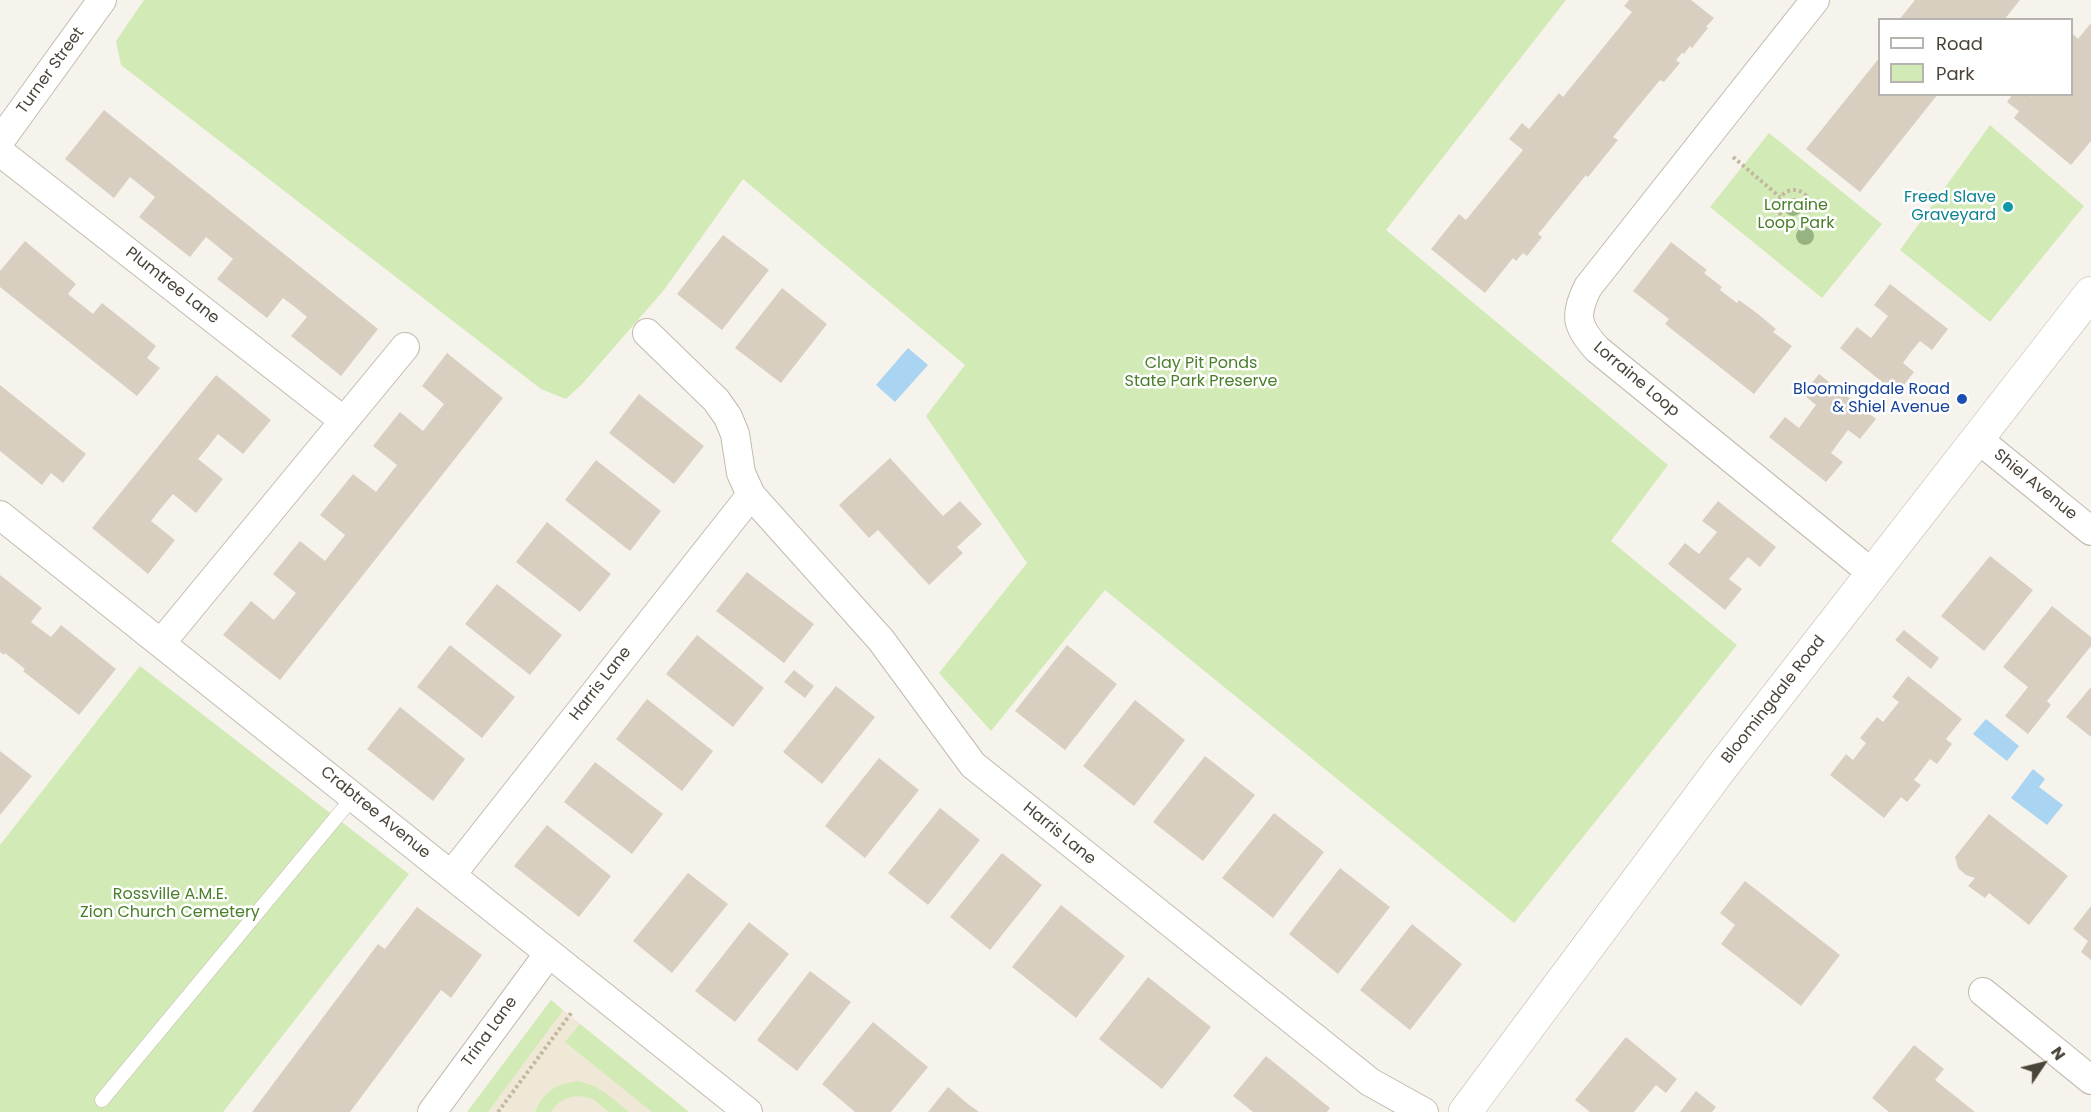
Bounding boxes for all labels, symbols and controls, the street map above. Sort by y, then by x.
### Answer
legend [1878,18,2073,96]
street label: Turner Street [13,24,89,118]
text: Road [1936,31,1983,56]
text: Park [1936,61,1975,86]
place label: Freed Slave Graveyard [1904,188,1996,226]
park label: Lorraine Loop Park [1758,196,1834,234]
marker: Freed Slave Graveyard [2001,200,2015,214]
street label: Plumtree Lane [121,243,223,329]
street label: Lorraine Loop [1589,338,1683,422]
park label: Clay Pit Ponds State Park Preserve [1125,354,1277,392]
place label: Bloomingdale Road & Shiel Avenue [1793,380,1950,418]
marker: Bloomingdale Road & Shiel Avenue [1955,392,1969,406]
street label: Shiel Avenue [1989,446,2081,524]
street label: Bloomingdale Road [1718,632,1830,768]
street label: Harris Lane [566,643,636,725]
street label: Crabtree Avenue [316,763,434,863]
street label: Harris Lane [1019,799,1099,869]
park label: Rossville A.M.E. Zion Church Cemetery [80,885,260,923]
street label: Trina Lane [458,993,522,1071]
north arrow [2013,1034,2073,1094]
text: N [2045,1042,2071,1065]

